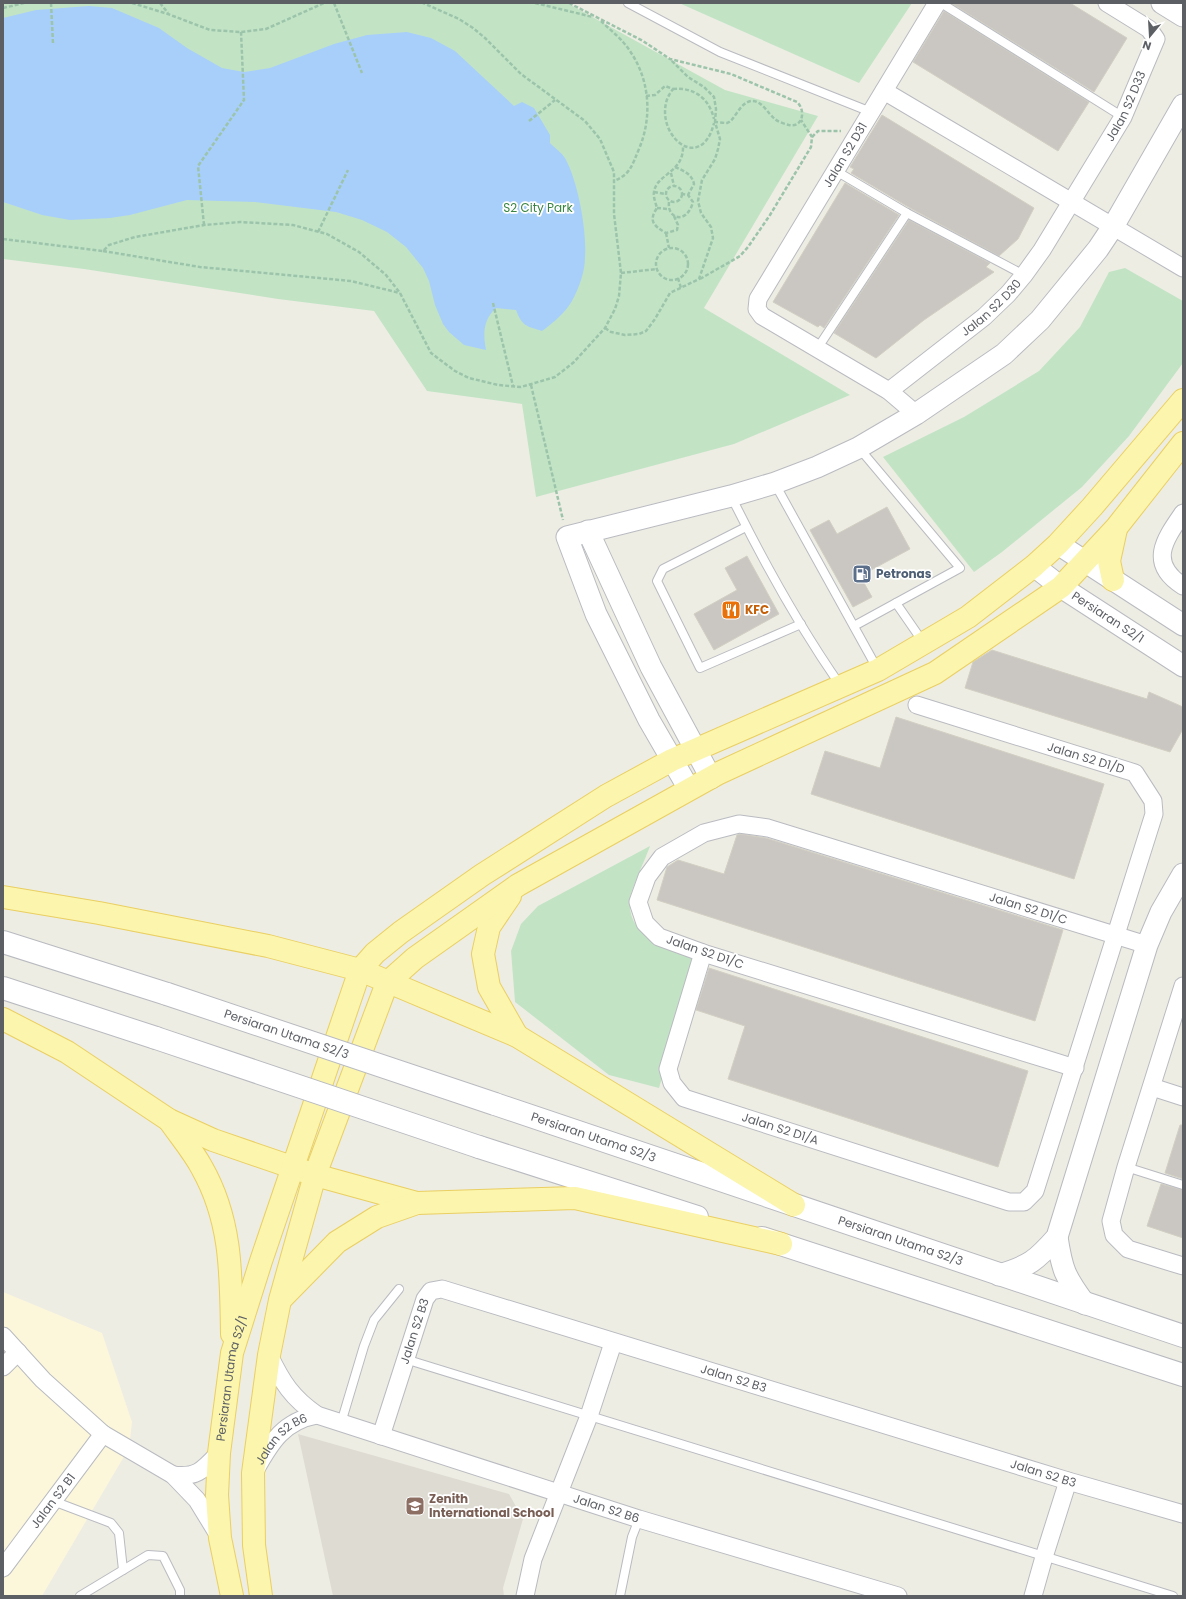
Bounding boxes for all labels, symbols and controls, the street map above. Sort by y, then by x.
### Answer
north arrow [1130,16,1170,56]
text: N [1140,37,1153,54]
street label: Jalan S2 D33 [1101,68,1150,144]
street label: Jalan S2 D31 [819,119,871,190]
park label: S2 City Park [503,199,574,216]
street label: Jalan S2 D30 [957,275,1025,340]
fuel station icon: Petronas [851,563,873,585]
place label: Petronas [876,565,932,582]
street label: Persiaran S2/1 [1069,587,1148,647]
restaurant icon: KFC [720,599,742,621]
place label: KFC [745,601,769,618]
street label: Jalan S2 D1/D [1045,738,1127,777]
street label: Jalan S2 D1/C [987,888,1070,928]
street label: Jalan S2 D1/C [664,930,746,973]
street label: Persiaran Utama S2/3 [222,1005,351,1062]
street label: Persiaran Utama S2/3 [529,1108,658,1166]
street label: Jalan S2 D1/A [740,1108,821,1149]
street label: Persiaran Utama S2/3 [836,1211,965,1269]
street label: Jalan S2 B3 [396,1296,433,1366]
street label: Persiaran Utama S2/1 [212,1314,251,1442]
street label: Jalan S2 B3 [699,1360,769,1396]
street label: Jalan S2 B6 [251,1409,309,1468]
street label: Jalan S2 B3 [1008,1455,1078,1491]
street label: Jalan S2 B1 [26,1470,79,1532]
street label: Jalan S2 B6 [571,1489,642,1527]
place label: Zenith International School [429,1490,554,1521]
school or university icon: Zenith International School [404,1495,426,1517]

